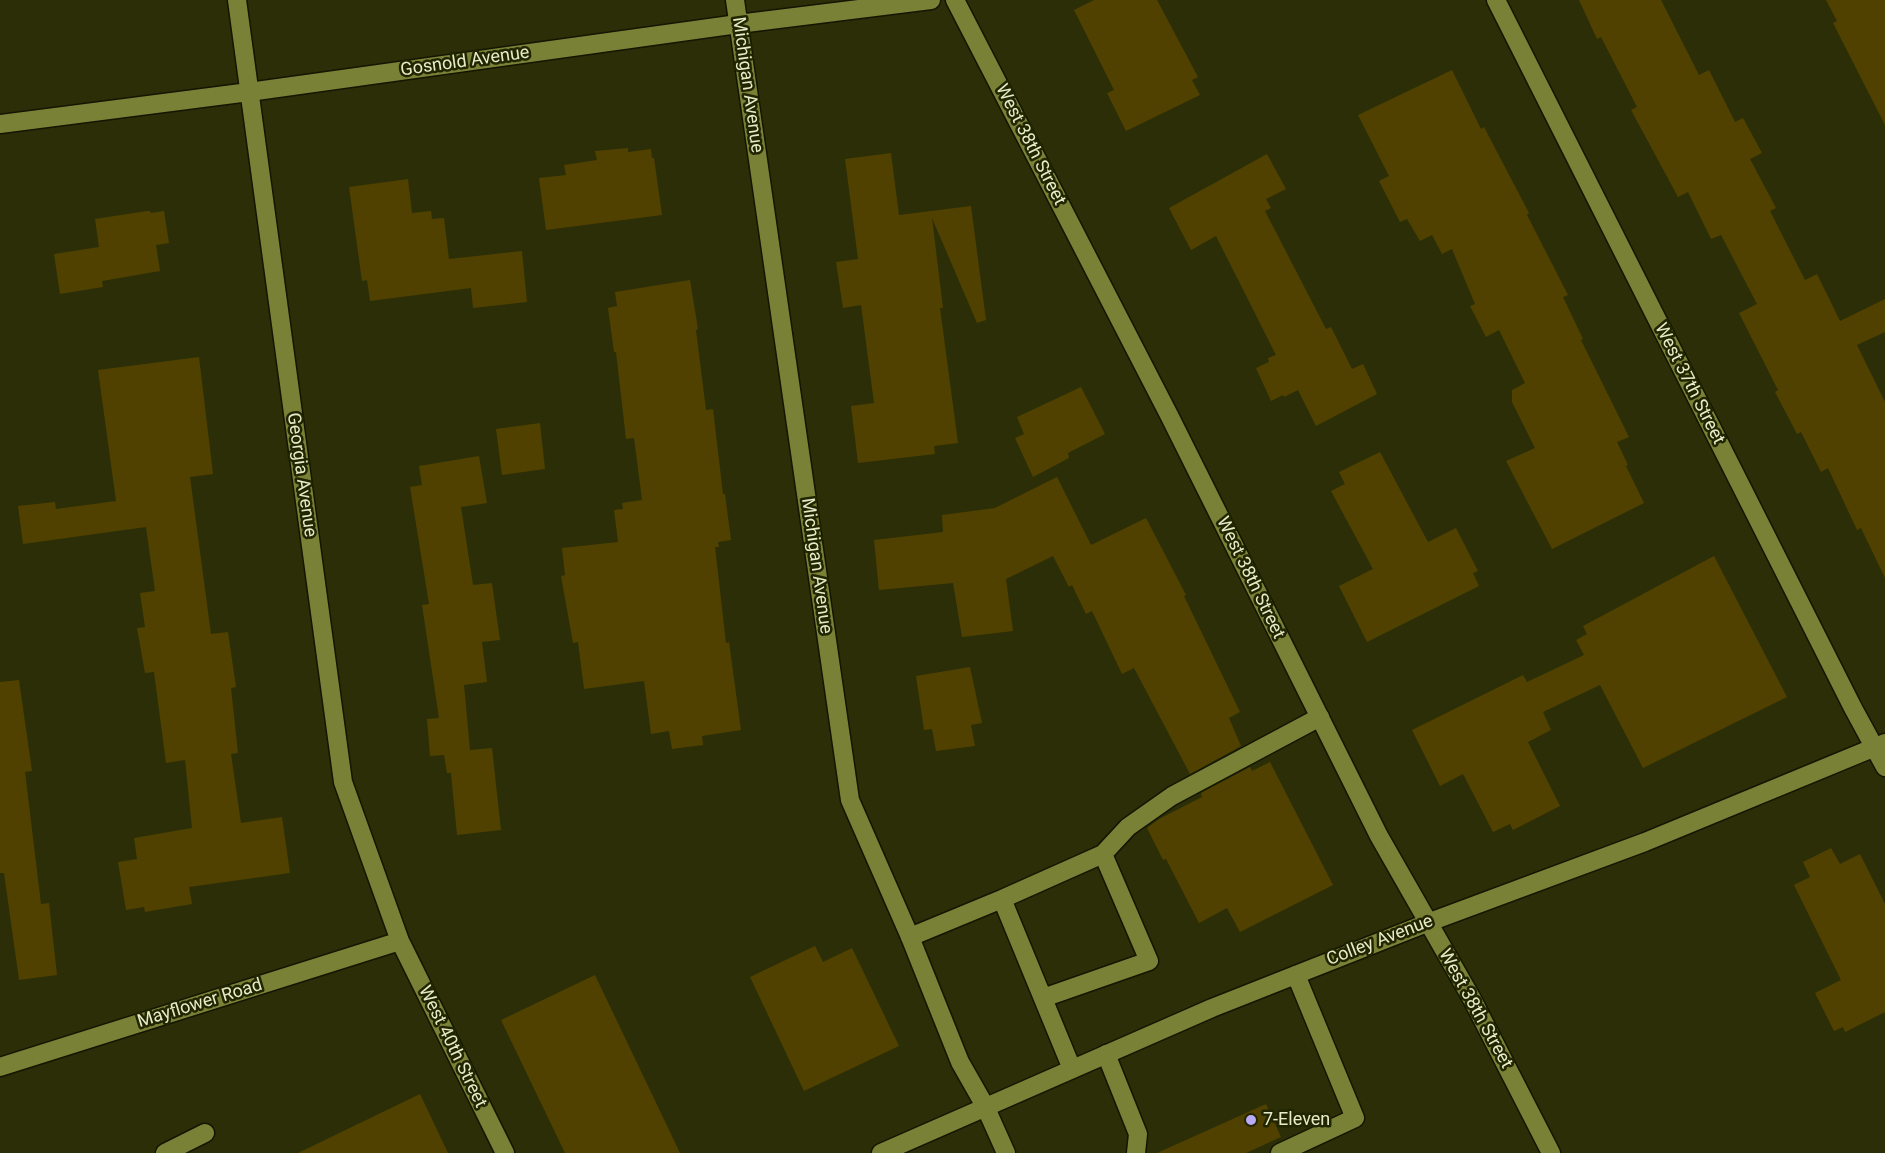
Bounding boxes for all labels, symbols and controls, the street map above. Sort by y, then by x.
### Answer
street label: Michigan Avenue [727,16,767,154]
street label: Gosnold Avenue [399,42,531,82]
street label: West 38th Street [990,81,1070,209]
street label: West 37th Street [1649,320,1729,448]
street label: Georgia Avenue [282,411,320,539]
street label: Michigan Avenue [796,497,836,635]
street label: West 38th Street [1211,514,1289,642]
street label: Colley Avenue [1324,911,1436,971]
street label: West 38th Street [1433,946,1517,1072]
street label: Mayflower Road [135,975,265,1033]
street label: West 40th Street [413,983,491,1111]
place label: 7-Eleven [1263,1109,1330,1131]
marker: 7-Eleven [1244,1113,1258,1127]

